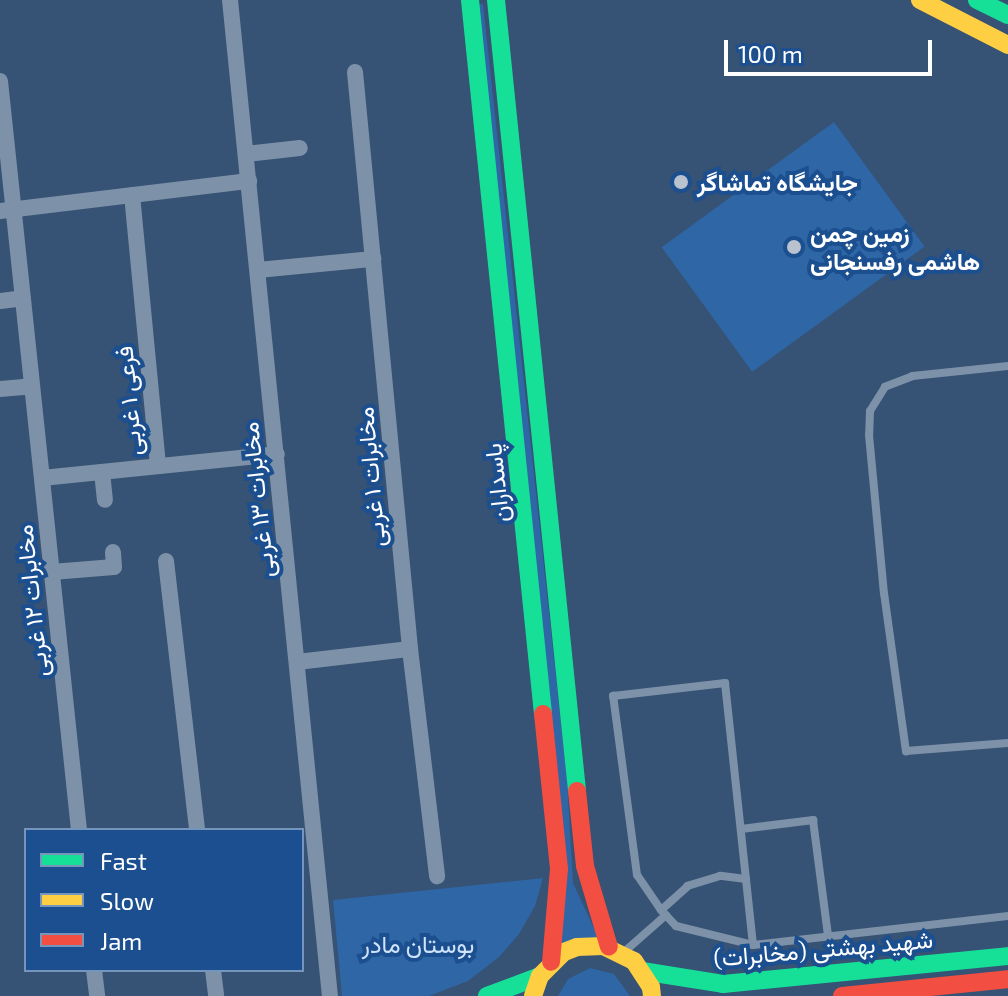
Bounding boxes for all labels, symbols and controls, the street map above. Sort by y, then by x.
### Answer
scale bar [728,24,936,74]
text: 100 m [738,39,803,68]
place label: جایشگاه تماشاگر [697,168,858,196]
marker: جایشگاه تماشاگر [672,173,690,191]
place label: زمین چمن هاشمی رفسنجانی [810,219,980,275]
marker: زمین چمن هاشمی رفسنجانی [785,238,803,256]
street label: فرعی ۱ غربی [109,345,147,457]
street label: مخابرات ۱ غربی [350,406,390,548]
street label: مخابرات ۱۳ غربی [235,421,279,579]
street label: پاسداران [478,442,514,524]
street label: مخابرات ۱۲ غربی [9,523,53,679]
legend [24,828,304,972]
text: Fast [100,846,147,875]
text: Slow [100,886,154,915]
street label: شهید بهشتی (مخابرات) [712,924,934,972]
text: Jam [100,926,142,955]
park label: بوستان مادر [362,930,474,958]

